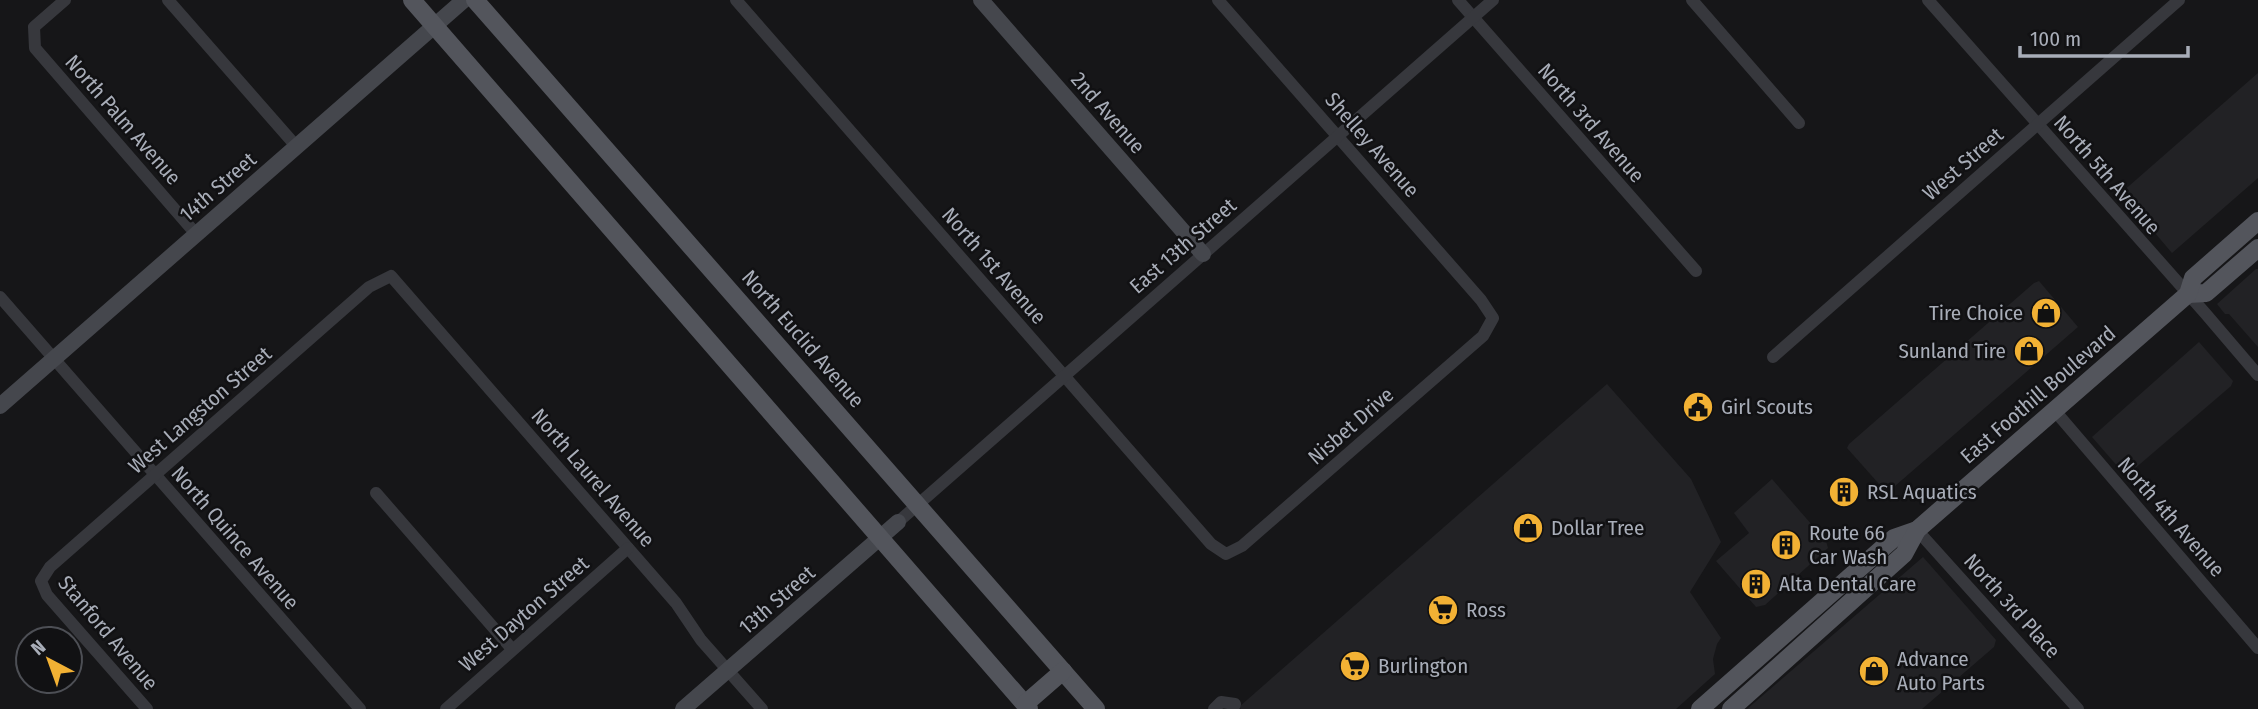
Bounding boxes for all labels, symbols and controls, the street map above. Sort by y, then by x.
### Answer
scale bar [2020,14,2188,58]
text: 100 m [2030,26,2081,52]
street label: North Palm Avenue [59,50,187,190]
street label: North 3rd Avenue [1532,58,1650,188]
street label: 2nd Avenue [1066,67,1150,159]
street label: Shelley Avenue [1319,87,1425,203]
street label: North 5th Avenue [2048,110,2166,240]
street label: West Street [1917,122,2009,206]
street label: 14th Street [174,147,262,227]
street label: East 13th Street [1124,193,1242,299]
street label: North 1st Avenue [936,202,1052,330]
street label: North Euclid Avenue [736,265,870,413]
shop icon: Tire Choice [2029,296,2063,330]
place label: Tire Choice [1929,300,2023,326]
street label: East Foothill Boulevard [1955,321,2121,469]
shop icon: Sunland Tire [2012,334,2046,368]
place label: Sunland Tire [1898,338,2006,364]
street label: West Langston Street [123,341,277,479]
street label: Nisbet Drive [1303,382,1399,470]
public building icon: Girl Scouts [1681,390,1715,424]
place label: Girl Scouts [1721,394,1813,420]
street label: North Laurel Avenue [526,403,660,553]
street label: North 4th Avenue [2112,452,2230,582]
street label: North Quince Avenue [166,461,304,615]
building icon: RSL Aquatics [1827,475,1861,509]
place label: RSL Aquatics [1867,479,1977,505]
shop icon: Dollar Tree [1511,511,1545,545]
place label: Dollar Tree [1551,515,1644,541]
place label: Route 66 Car Wash [1809,520,1887,570]
building icon: Route 66 Car Wash [1769,528,1803,562]
street label: North 3rd Place [1958,548,2066,664]
street label: West Dayton Street [454,551,594,677]
street label: 13th Street [734,560,820,640]
building icon: Alta Dental Care [1739,567,1773,601]
street label: Stanford Avenue [52,570,164,696]
place label: Alta Dental Care [1779,571,1916,597]
supermarket icon: Ross [1426,593,1460,627]
place label: Ross [1466,597,1506,623]
north arrow [14,625,84,695]
text: N [26,635,50,660]
place label: Advance Auto Parts [1897,646,1985,696]
supermarket icon: Burlington [1338,649,1372,683]
place label: Burlington [1378,653,1468,679]
shop icon: Advance Auto Parts [1857,654,1891,688]

